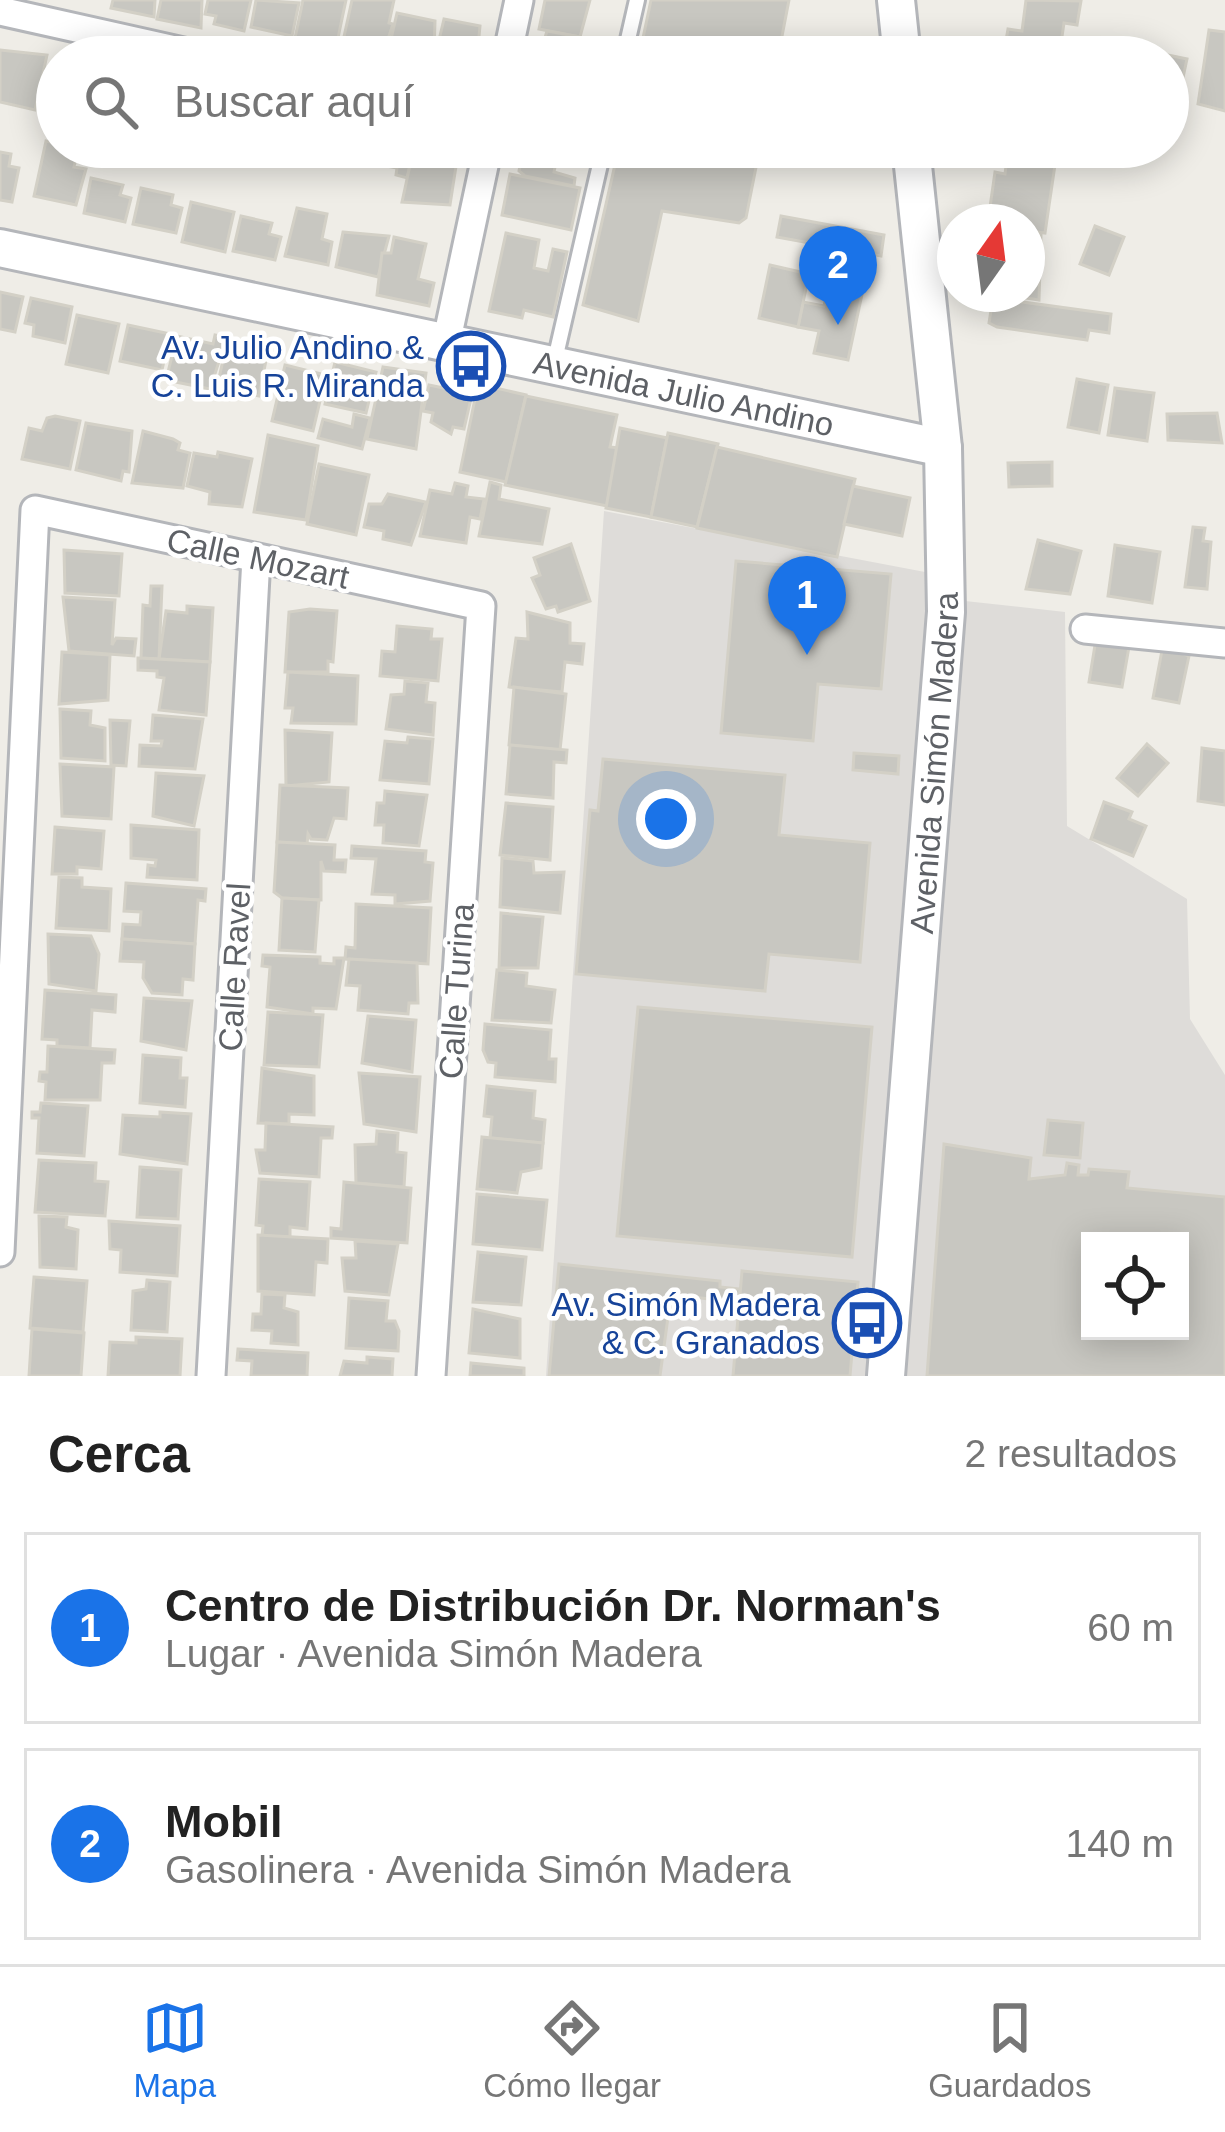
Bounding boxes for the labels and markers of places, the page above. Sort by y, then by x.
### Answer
pin: 2 [799,226,877,325]
place label: Av. Julio Andino & C. Luis R. Miranda [151,329,425,404]
bus stop icon: Av. Julio Andino & C. Luis R. Miranda [436,331,506,401]
pin: 1 [768,556,846,655]
place label: Av. Simón Madera & C. Granados [552,1286,821,1361]
bus stop icon: Av. Simón Madera & C. Granados [832,1288,902,1358]

